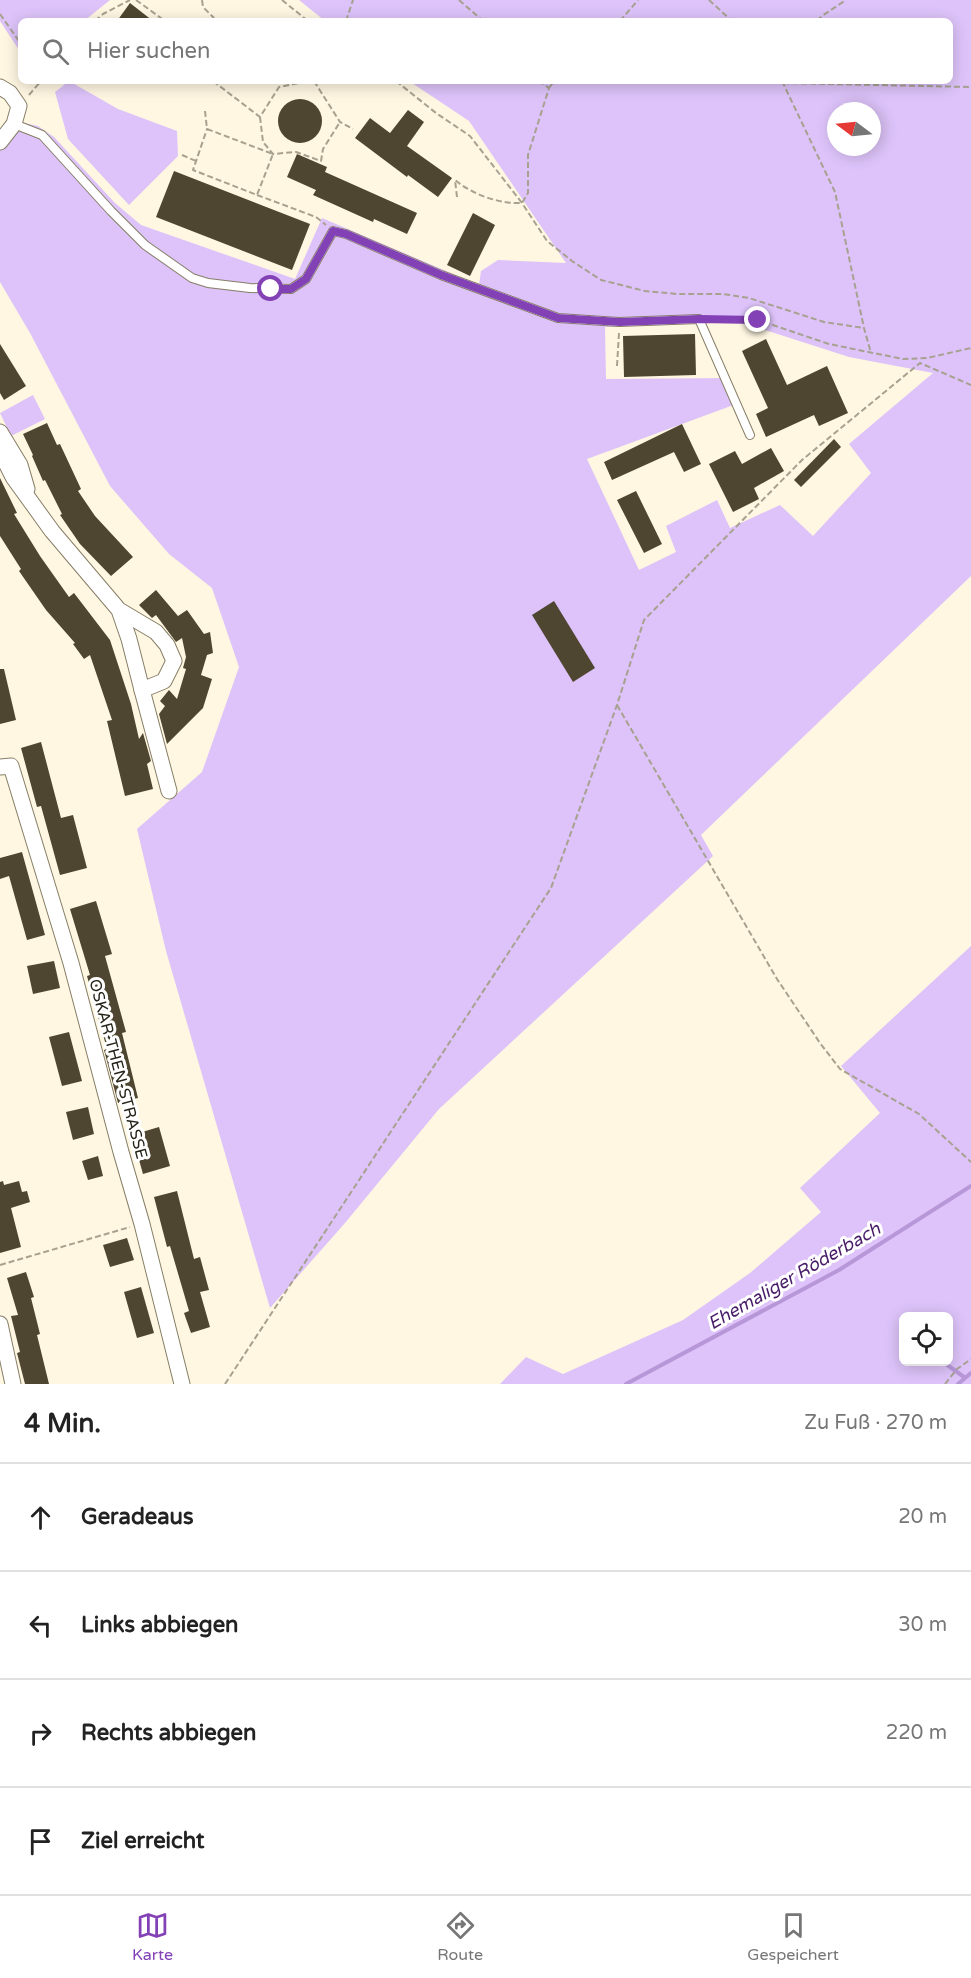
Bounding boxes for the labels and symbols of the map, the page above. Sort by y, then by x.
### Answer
north arrow [827,102,881,156]
route start [257,275,283,301]
route end [744,306,770,332]
street label: OSKAR-THEN-STRASSE [84,977,152,1161]
water label: Ehemaliger Röderbach [704,1217,885,1334]

